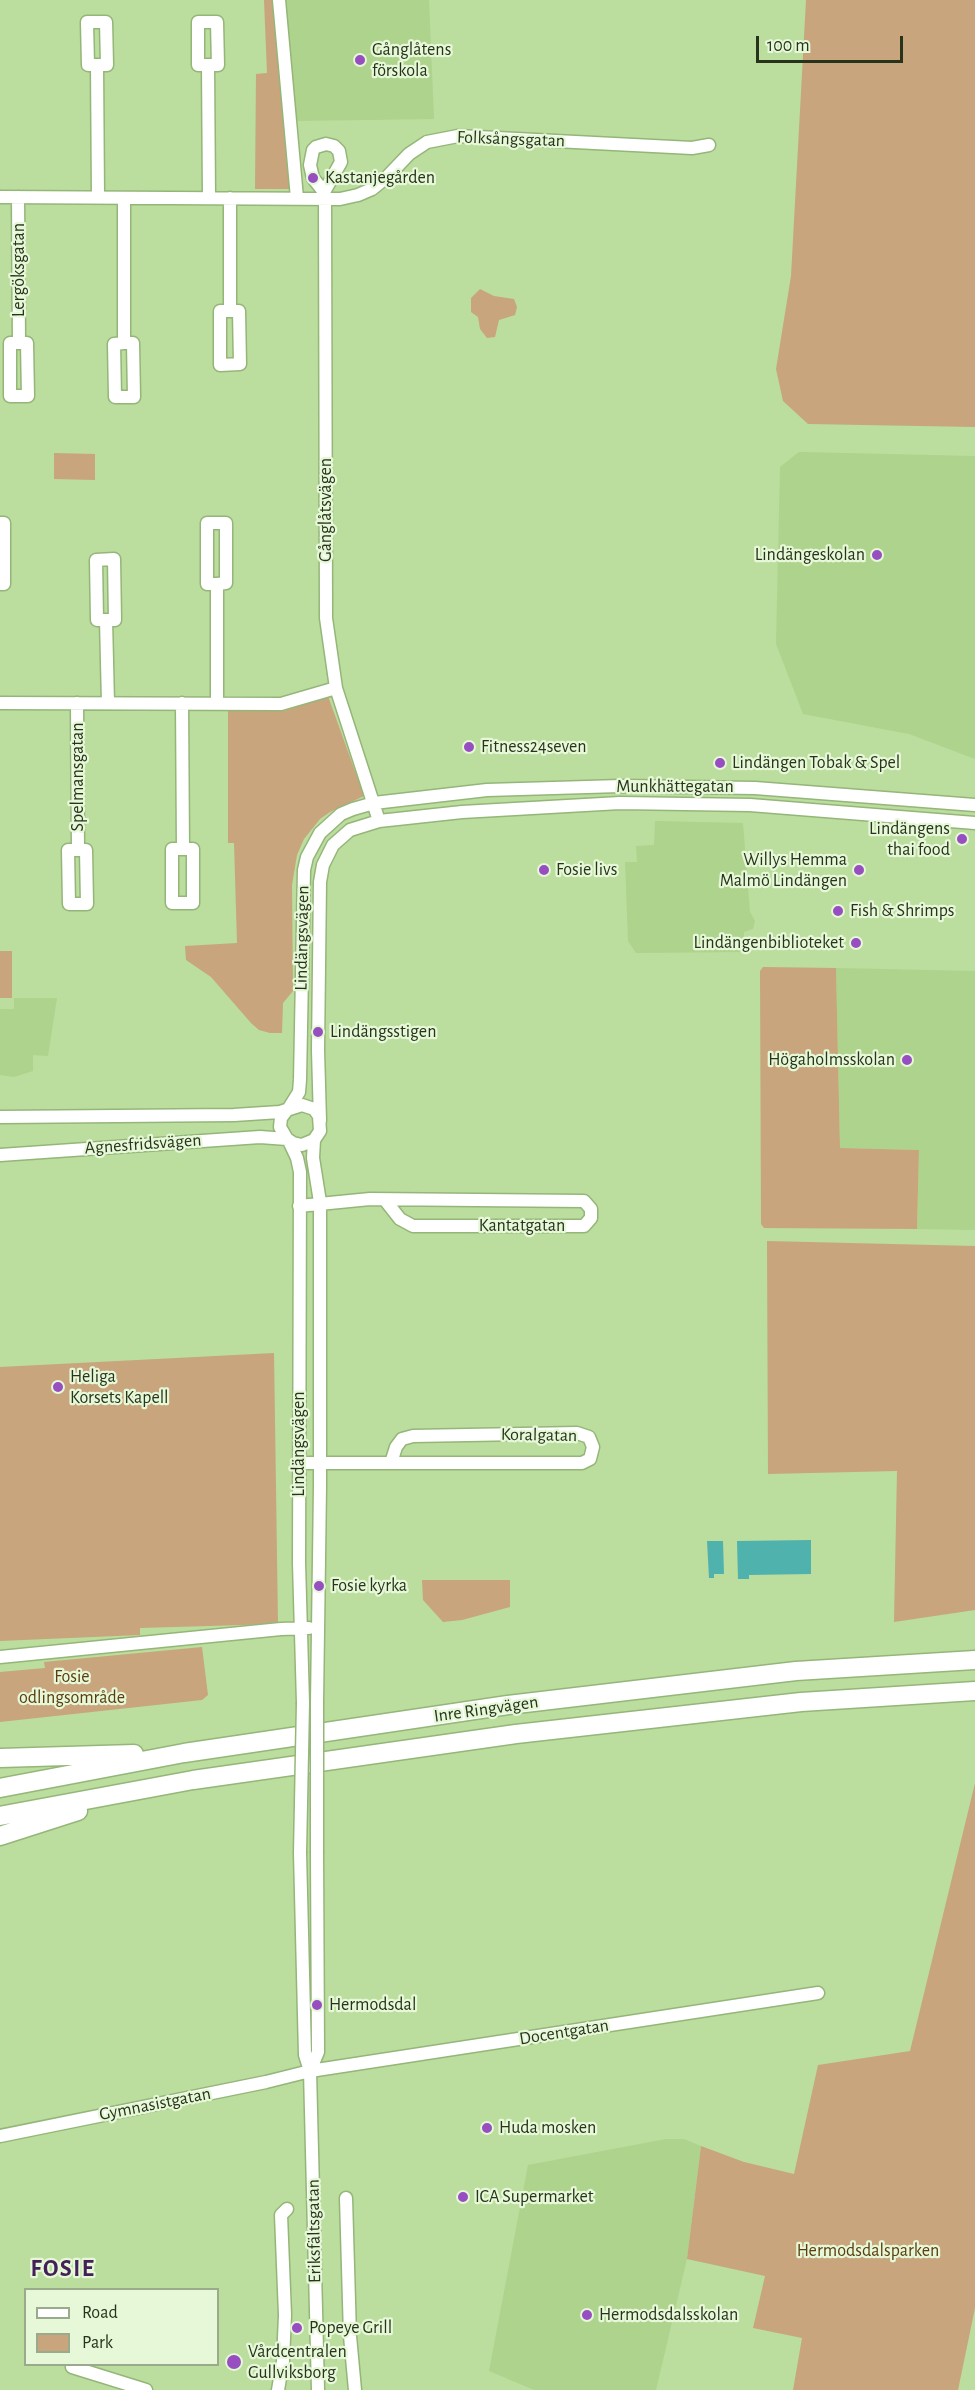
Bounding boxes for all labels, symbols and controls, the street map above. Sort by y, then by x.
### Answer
scale bar [759,24,906,62]
text: 100 m [767,37,810,55]
place label: Gånglåtens förskola [372,39,451,82]
marker: Gånglåtens förskola [353,53,367,67]
street label: Folksångsgatan [457,126,565,152]
place label: Kastanjegården [325,167,435,189]
marker: Kastanjegården [306,171,320,185]
street label: Lergöksgatan [8,223,30,317]
street label: Gånglåtsvägen [315,458,337,562]
place label: Lindängeskolan [755,544,865,566]
marker: Lindängeskolan [870,548,884,562]
street label: Spelmansgatan [67,723,89,831]
place label: Fitness24seven [481,736,587,758]
marker: Fitness24seven [462,740,476,754]
place label: Lindängen Tobak & Spel [732,752,900,774]
marker: Lindängen Tobak & Spel [713,756,727,770]
street label: Munkhättegatan [616,776,734,798]
place label: Lindängens thai food [869,818,950,860]
marker: Lindängens thai food [955,832,969,846]
place label: Willys Hemma Malmö Lindängen [720,849,847,892]
place label: Fosie livs [556,859,617,881]
marker: Fosie livs [537,863,551,877]
marker: Willys Hemma Malmö Lindängen [852,863,866,877]
street label: Lindängsvägen [290,885,314,991]
place label: Fish & Shrimps [850,900,955,922]
marker: Fish & Shrimps [831,904,845,918]
place label: Lindängenbiblioteket [694,932,844,954]
marker: Lindängenbiblioteket [849,936,863,950]
place label: Lindängsstigen [330,1021,436,1043]
marker: Lindängsstigen [311,1025,325,1039]
place label: Högaholmsskolan [768,1049,895,1071]
marker: Högaholmsskolan [900,1053,914,1067]
street label: Agnesfridsvägen [84,1129,202,1159]
street label: Kantatgatan [479,1215,565,1237]
place label: Heliga Korsets Kapell [70,1366,169,1408]
marker: Heliga Korsets Kapell [51,1380,65,1394]
street label: Lindängsvägen [288,1391,310,1497]
street label: Koralgatan [501,1424,577,1446]
place label: Fosie kyrka [331,1575,407,1597]
marker: Fosie kyrka [312,1579,326,1593]
park label: Fosie odlingsområde [19,1666,125,1708]
street label: Inre Ringvägen [432,1691,540,1727]
place label: Hermodsdal [329,1994,416,2016]
marker: Hermodsdal [310,1998,324,2012]
street label: Docentgatan [518,2014,610,2050]
street label: Gymnasistgatan [97,2083,213,2125]
place label: Huda mosken [499,2117,596,2139]
marker: Huda mosken [480,2121,494,2135]
street label: Eriksfältsgatan [302,2179,326,2283]
place label: ICA Supermarket [475,2186,594,2208]
marker: ICA Supermarket [456,2190,470,2204]
park label: Hermodsdalsparken [797,2240,939,2262]
district label: FOSIE [30,2255,96,2283]
legend [24,2288,219,2366]
text: Road [82,2304,118,2322]
place label: Hermodsdalsskolan [599,2304,738,2326]
marker: Hermodsdalsskolan [580,2308,594,2322]
place label: Popeye Grill [309,2317,392,2339]
marker: Popeye Grill [290,2321,304,2335]
text: Park [82,2334,113,2352]
place label: Vårdcentralen Gullviksborg [248,2341,347,2384]
marker: Vårdcentralen Gullviksborg [225,2353,243,2371]

